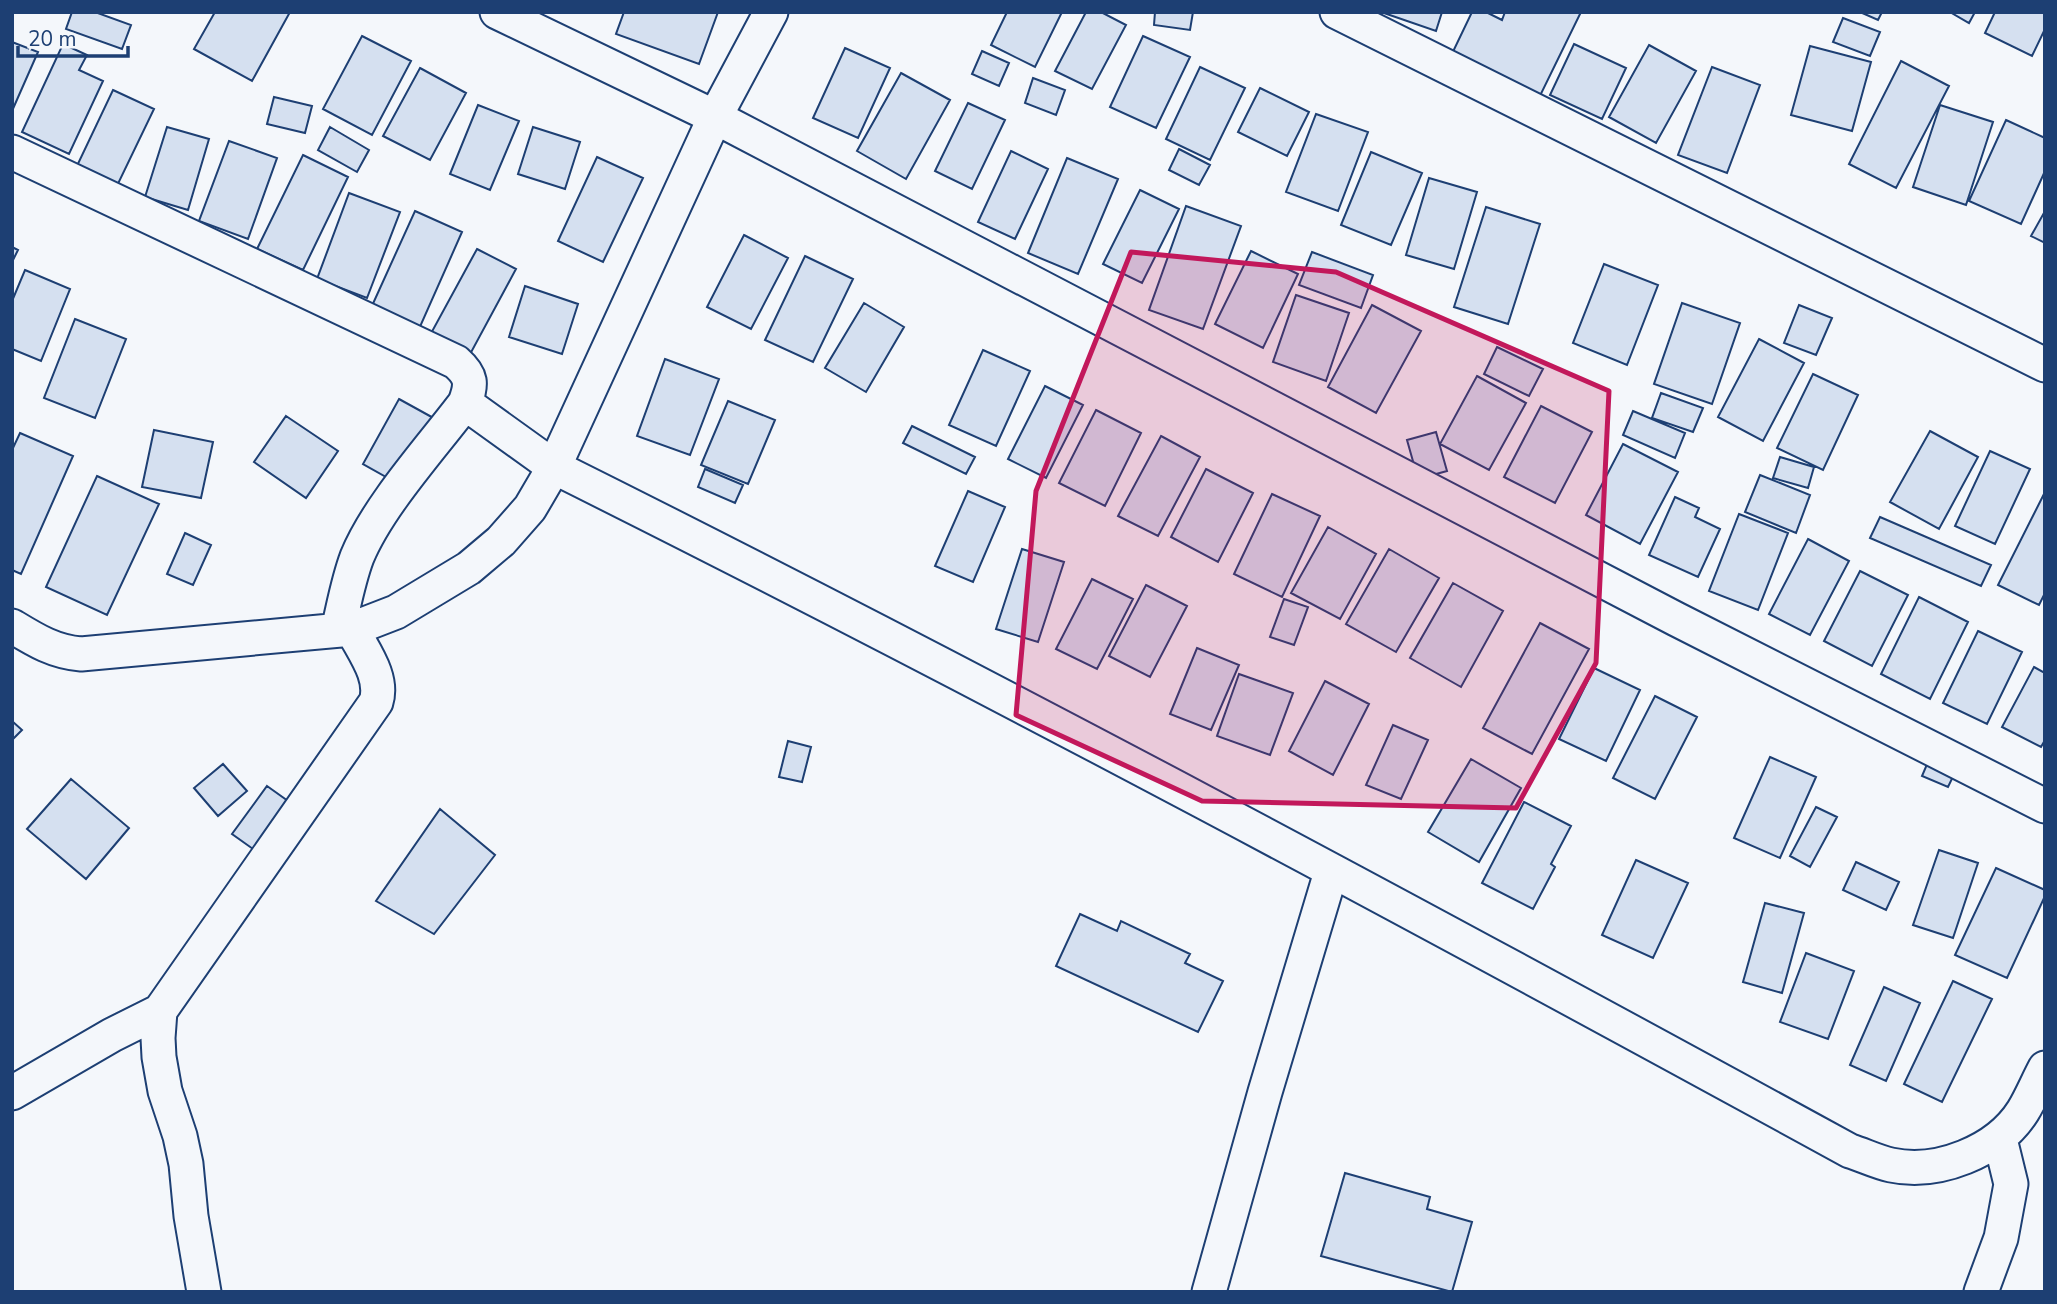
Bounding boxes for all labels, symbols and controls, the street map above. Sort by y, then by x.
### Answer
scale bar [18,14,128,58]
text: 20 m [28,25,77,53]

